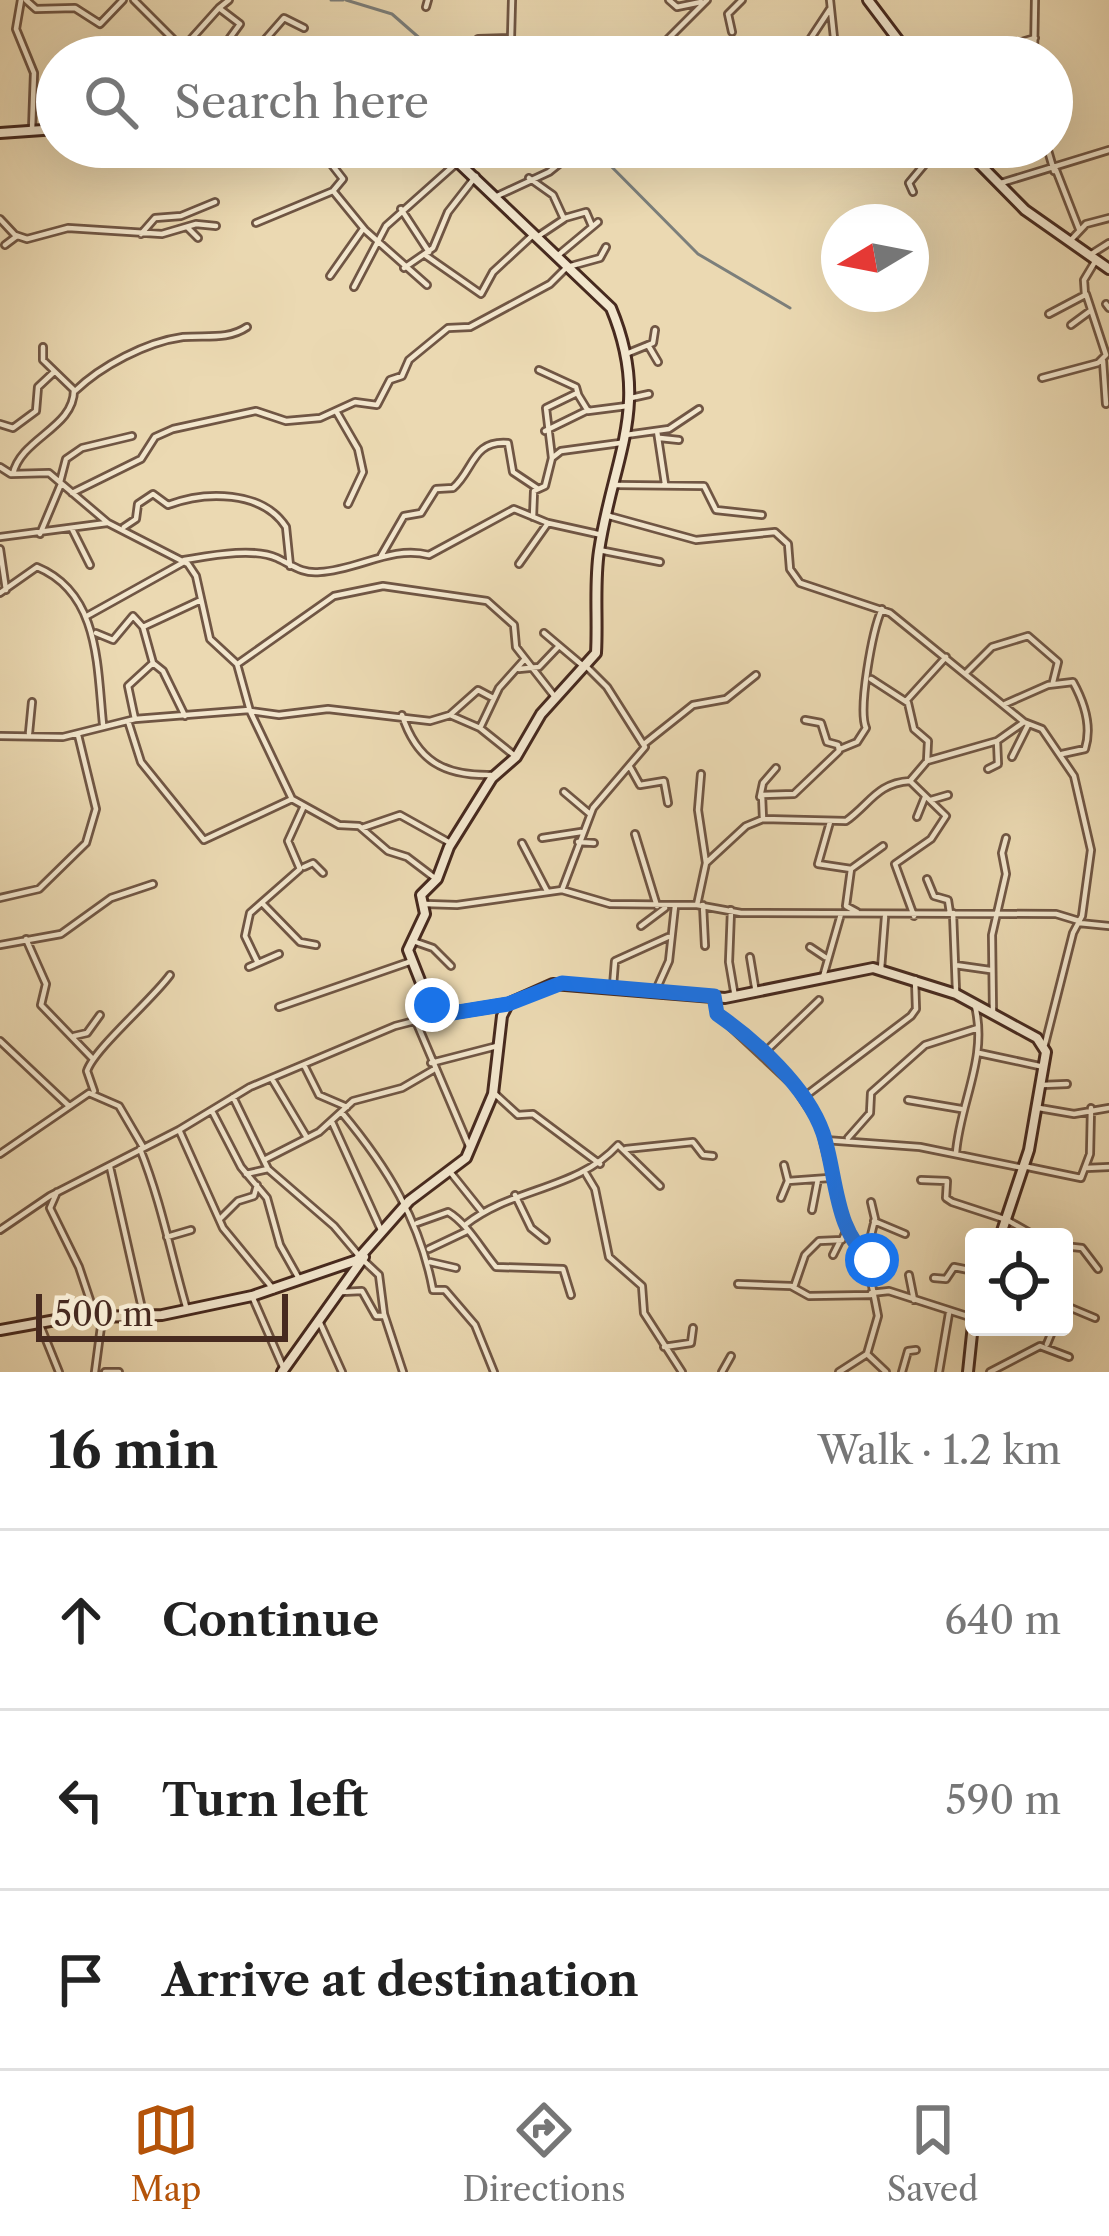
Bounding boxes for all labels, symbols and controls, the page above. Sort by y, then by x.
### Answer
search box [36,36,1073,168]
icon: search [78,69,144,135]
text: Search here [174,74,429,130]
north arrow [821,204,929,312]
route end [405,978,459,1032]
map controls [965,1228,1073,1336]
button: locate [965,1228,1073,1336]
route start [845,1233,899,1287]
scale bar [36,1288,288,1341]
text: 500 m [54,1294,153,1335]
text: 16 min [48,1419,218,1481]
text: Walk · 1.2 km [818,1426,1061,1474]
icon: ahead [48,1587,114,1653]
text: Continue [162,1592,379,1648]
text: 640 m [944,1596,1061,1644]
icon: left [48,1767,114,1833]
text: Turn left [162,1772,368,1828]
text: 590 m [946,1776,1061,1824]
icon: arrive [48,1947,114,2013]
text: Arrive at destination [162,1952,639,2008]
tab: Map [131,2097,201,2210]
tab: Directions [463,2097,626,2210]
tab: Saved [887,2097,978,2210]

